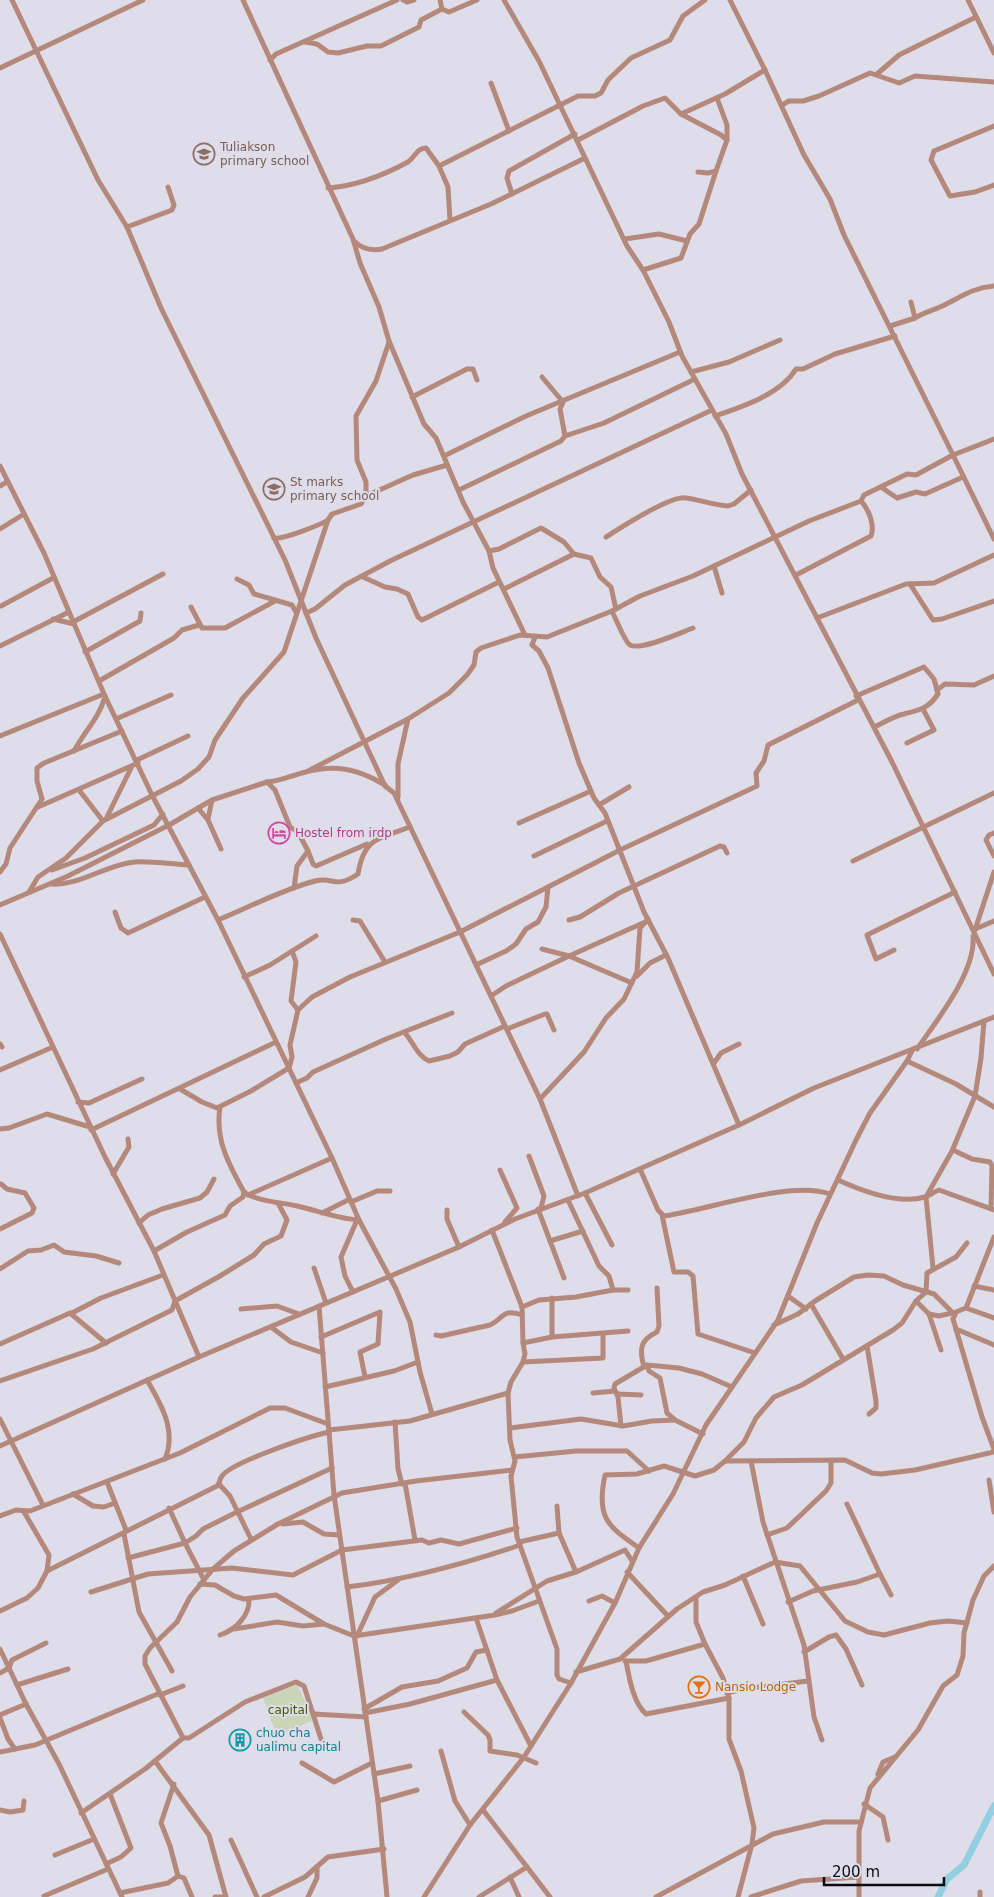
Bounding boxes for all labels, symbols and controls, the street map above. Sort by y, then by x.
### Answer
place label: Tuliakson primary school [219,140,309,168]
school or university icon: Tuliakson primary school [192,142,216,166]
place label: St marks primary school [290,475,379,503]
school or university icon: St marks primary school [262,477,286,501]
hotel icon: Hostel from irdp [267,821,291,845]
place label: Hostel from irdp [295,826,392,840]
bar icon: Nansio Lodge [687,1675,711,1699]
place label: Nansio Lodge [715,1680,796,1694]
park label: capital [268,1703,308,1717]
place label: chuo cha ualimu capital [256,1726,341,1754]
building icon: chuo cha ualimu capital [228,1728,252,1752]
scale bar [824,1854,944,1886]
text: 200 m [832,1863,880,1881]

